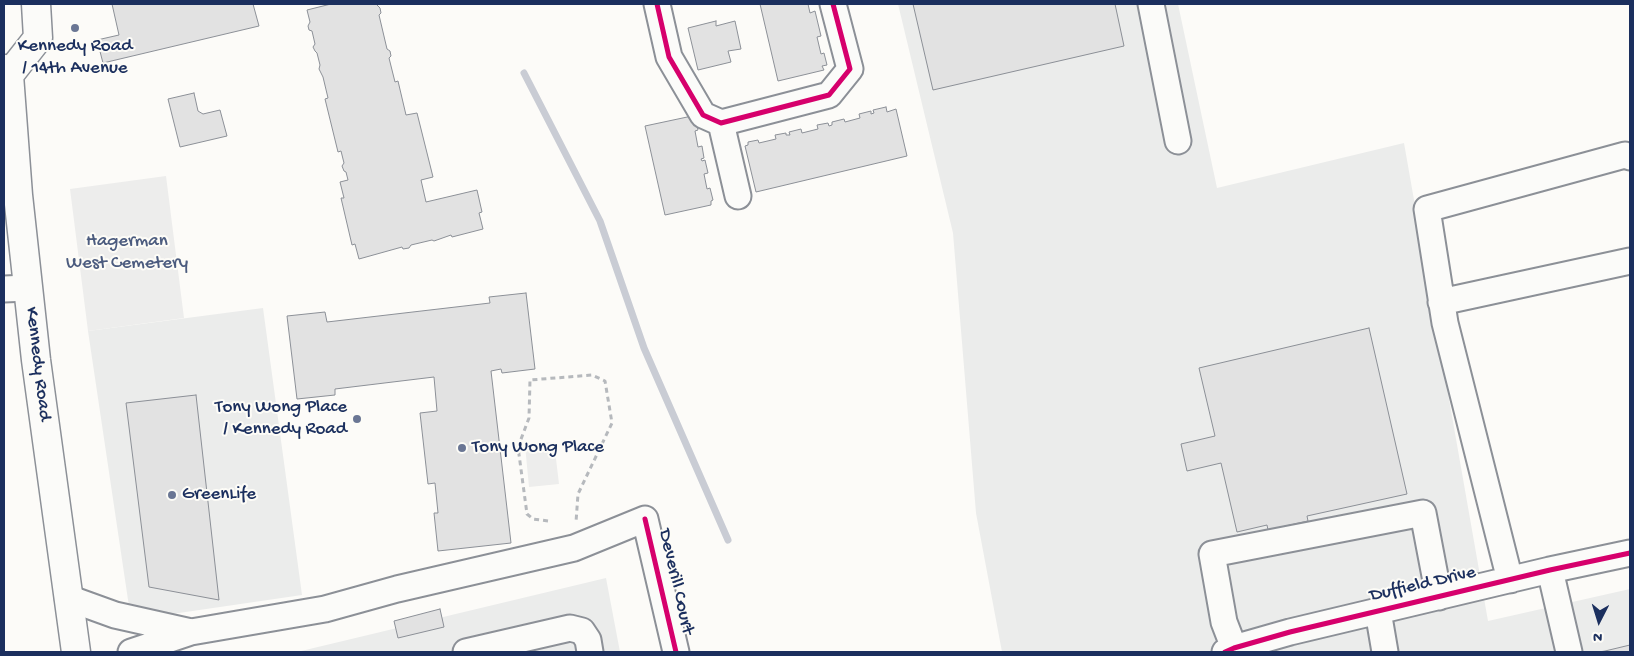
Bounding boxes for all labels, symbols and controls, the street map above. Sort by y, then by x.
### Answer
marker: Kennedy Road / 14th Avenue [69,22,81,34]
place label: Kennedy Road / 14th Avenue [18,36,132,80]
park label: Hagerman West Cemetery [66,231,188,275]
street label: Kennedy Road [19,306,55,422]
place label: Tony Wong Place / Kennedy Road [215,397,347,441]
marker: Tony Wong Place / Kennedy Road [351,413,363,425]
place label: Tony Wong Place [472,437,604,459]
marker: Tony Wong Place [456,442,468,454]
place label: GreenLife [182,484,256,506]
marker: GreenLife [166,489,178,501]
street label: Deverill Court [652,527,698,637]
street label: Duffield Drive [1368,562,1478,608]
north arrow [1574,596,1624,646]
text: N [1592,628,1603,645]

